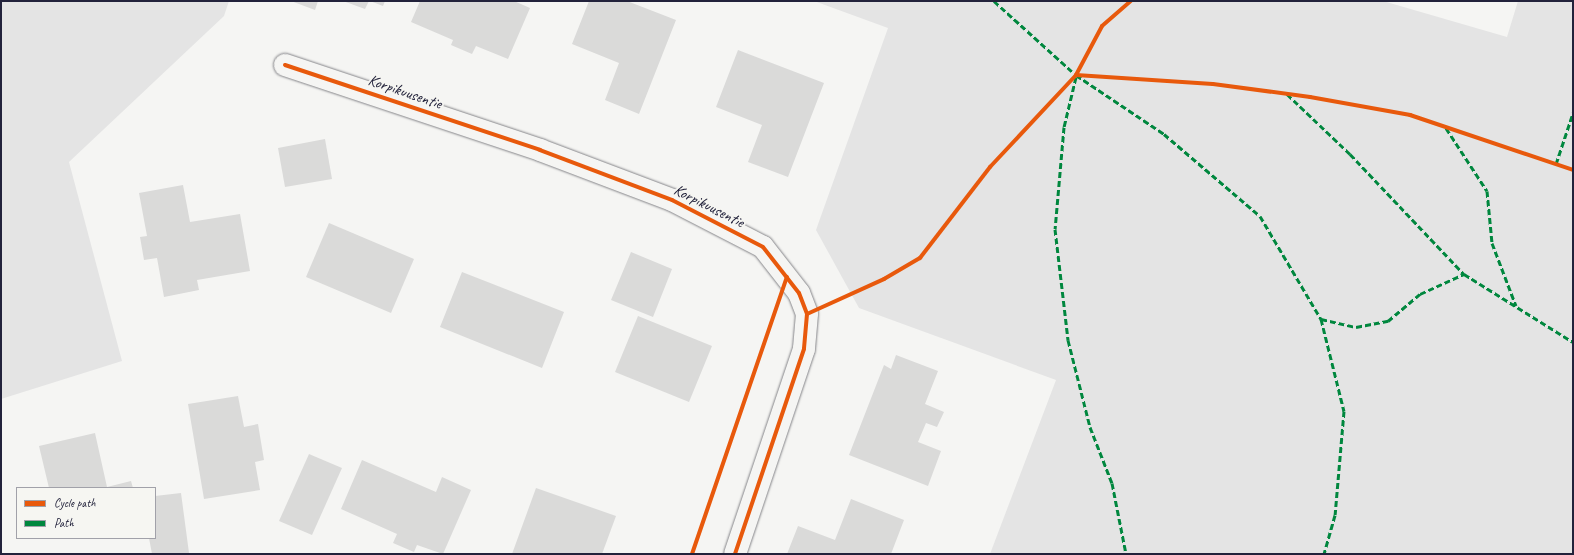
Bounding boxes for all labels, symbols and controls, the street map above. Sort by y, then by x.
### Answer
street label: Korpikuusentie [366,70,444,114]
street label: Korpikuusentie [670,180,748,232]
legend [16,487,156,539]
text: Cycle path [54,495,96,511]
text: Path [54,515,74,531]

